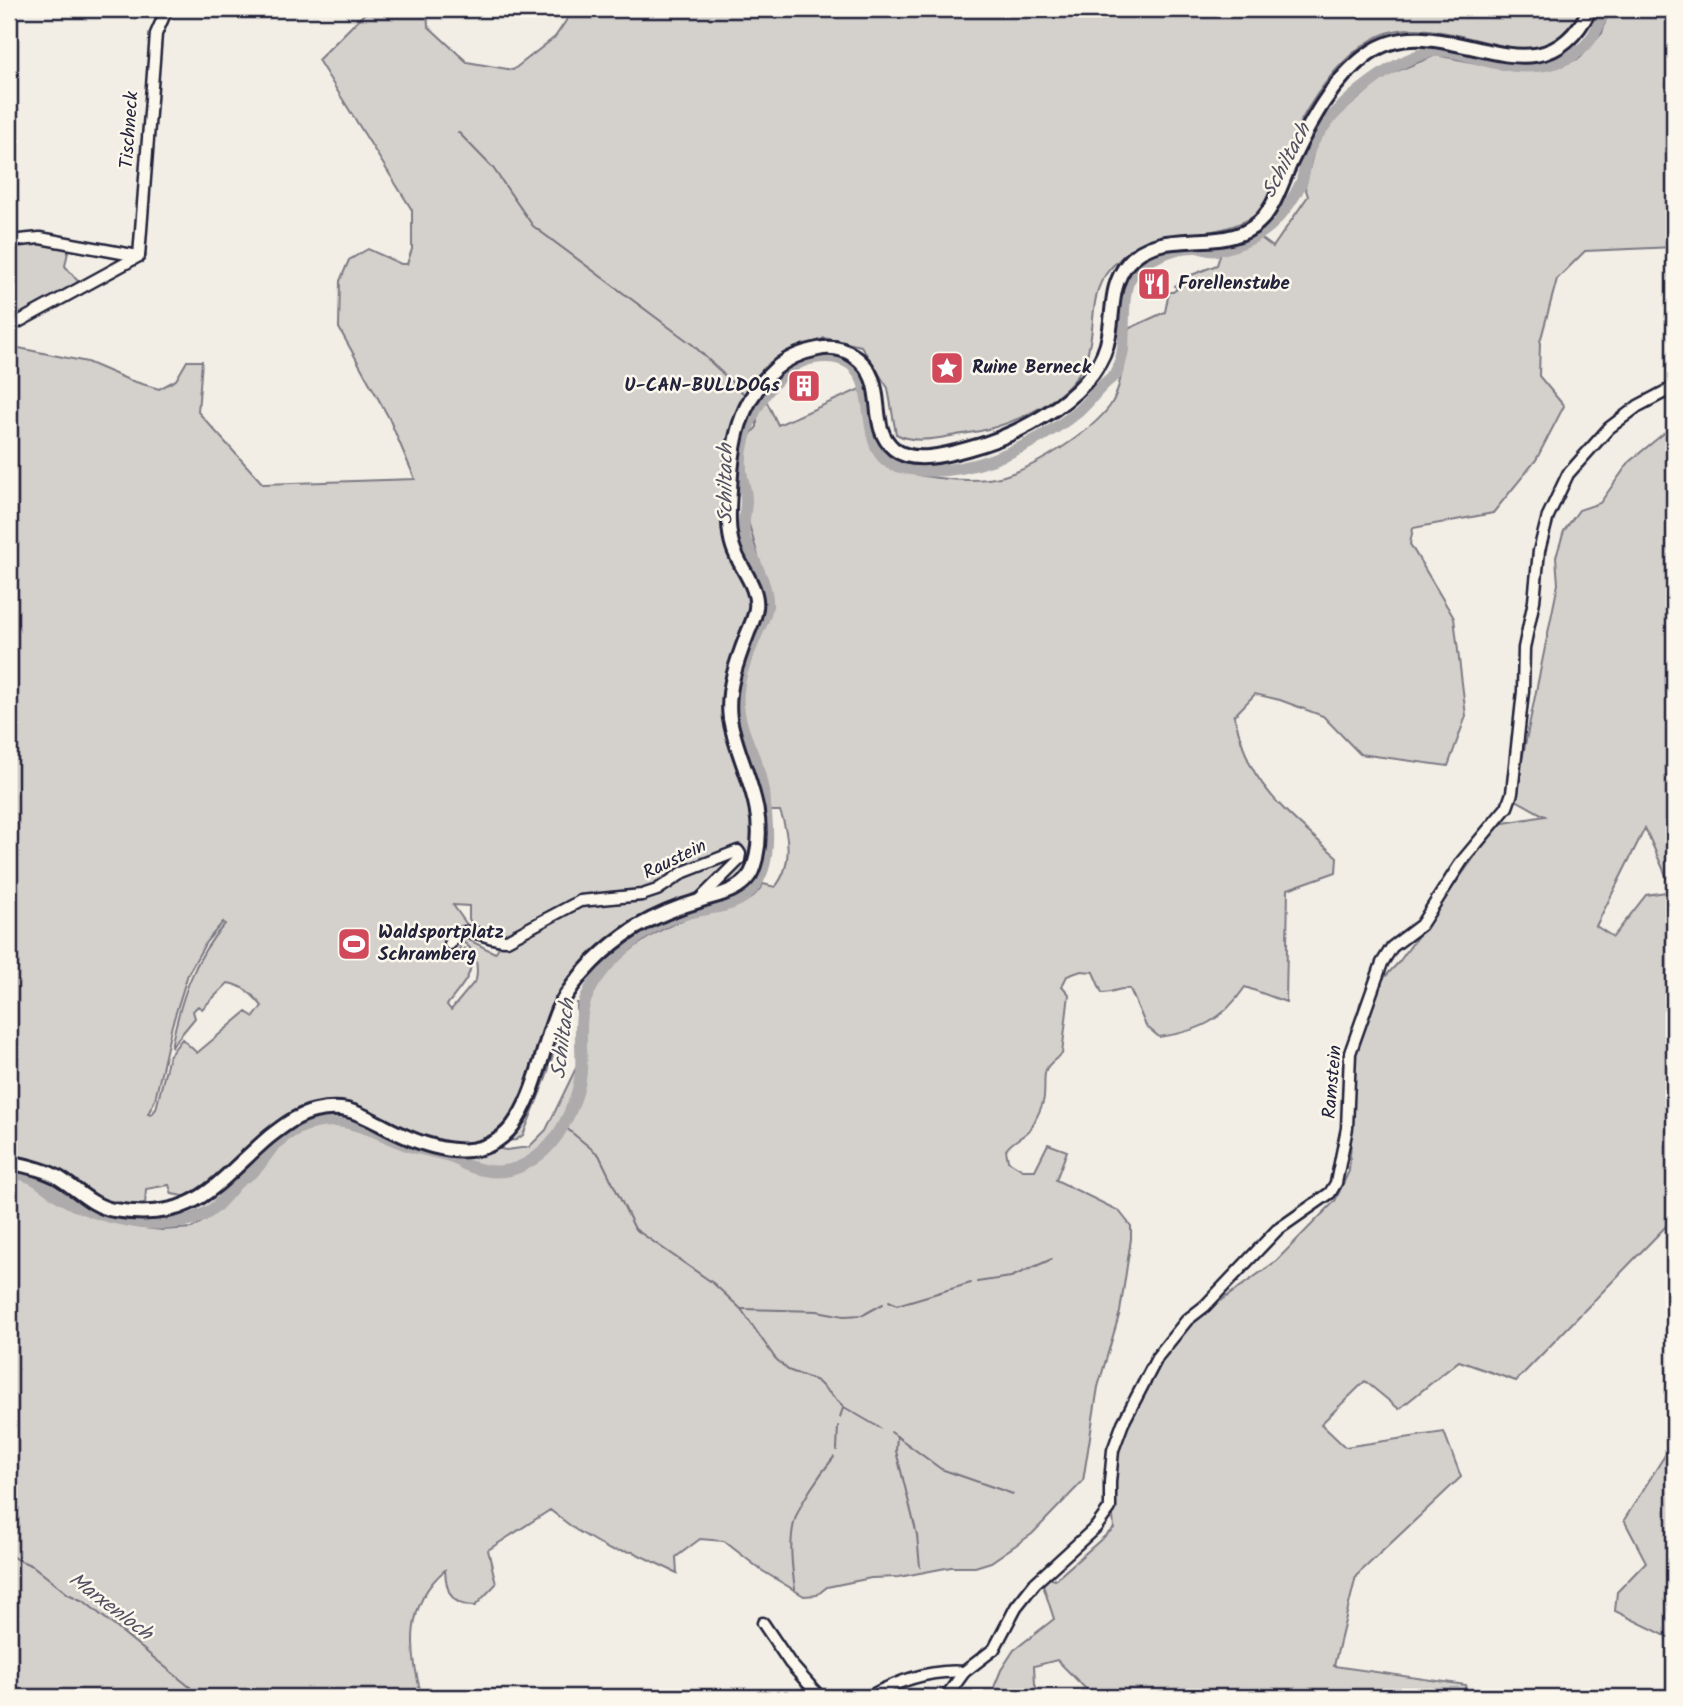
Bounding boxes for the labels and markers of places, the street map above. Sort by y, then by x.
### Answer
restaurant icon: Forellenstube [1135,265,1173,303]
place label: Forellenstube [1178,269,1290,299]
place icon: Ruine Berneck [928,349,966,387]
place label: Ruine Berneck [972,353,1092,383]
building icon: U-CAN-BULLDOGs [785,367,823,405]
place label: U-CAN-BULLDOGs [624,371,780,401]
place label: Waldsportplatz Schramberg [378,918,504,970]
sports icon: Waldsportplatz Schramberg [335,925,373,963]

